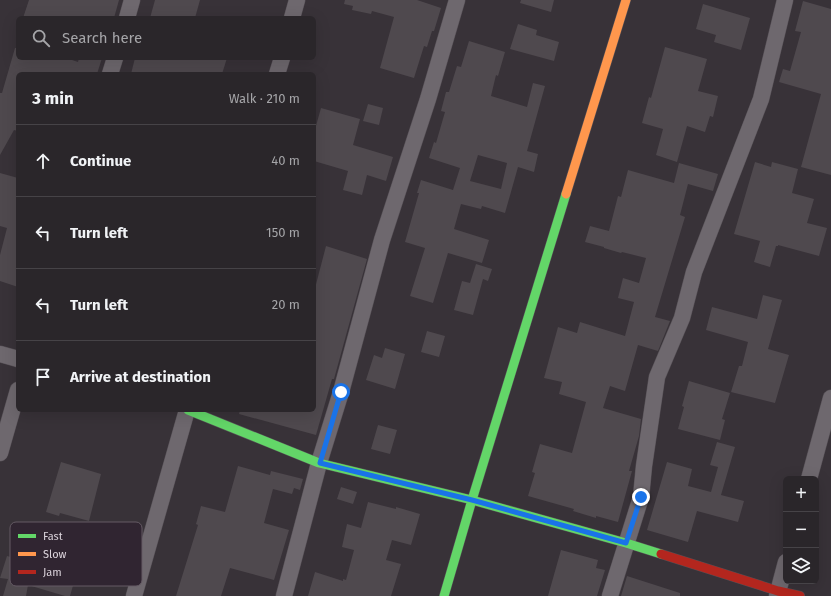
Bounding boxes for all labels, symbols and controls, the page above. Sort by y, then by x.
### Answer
search box [16,16,316,60]
icon: search [30,27,52,49]
text: Search here [62,29,142,47]
text: 3 min [32,88,74,109]
text: Walk · 210 m [229,91,300,106]
icon: ahead [32,150,54,172]
text: Continue [70,152,131,170]
text: 40 m [271,153,300,168]
icon: left [32,222,54,244]
text: Turn left [70,224,128,242]
text: 150 m [266,225,300,240]
icon: left [32,294,54,316]
text: Turn left [70,296,128,314]
text: 20 m [272,297,300,312]
icon: arrive [32,366,54,388]
text: Arrive at destination [70,368,211,386]
route start [332,383,350,401]
map controls [783,476,819,584]
button: + [783,476,819,512]
route end [632,488,650,506]
button: − [783,512,819,548]
legend [10,522,142,586]
text: Fast [43,530,63,543]
text: Slow [43,548,67,561]
button: layers [783,548,819,584]
text: Jam [43,566,62,579]

